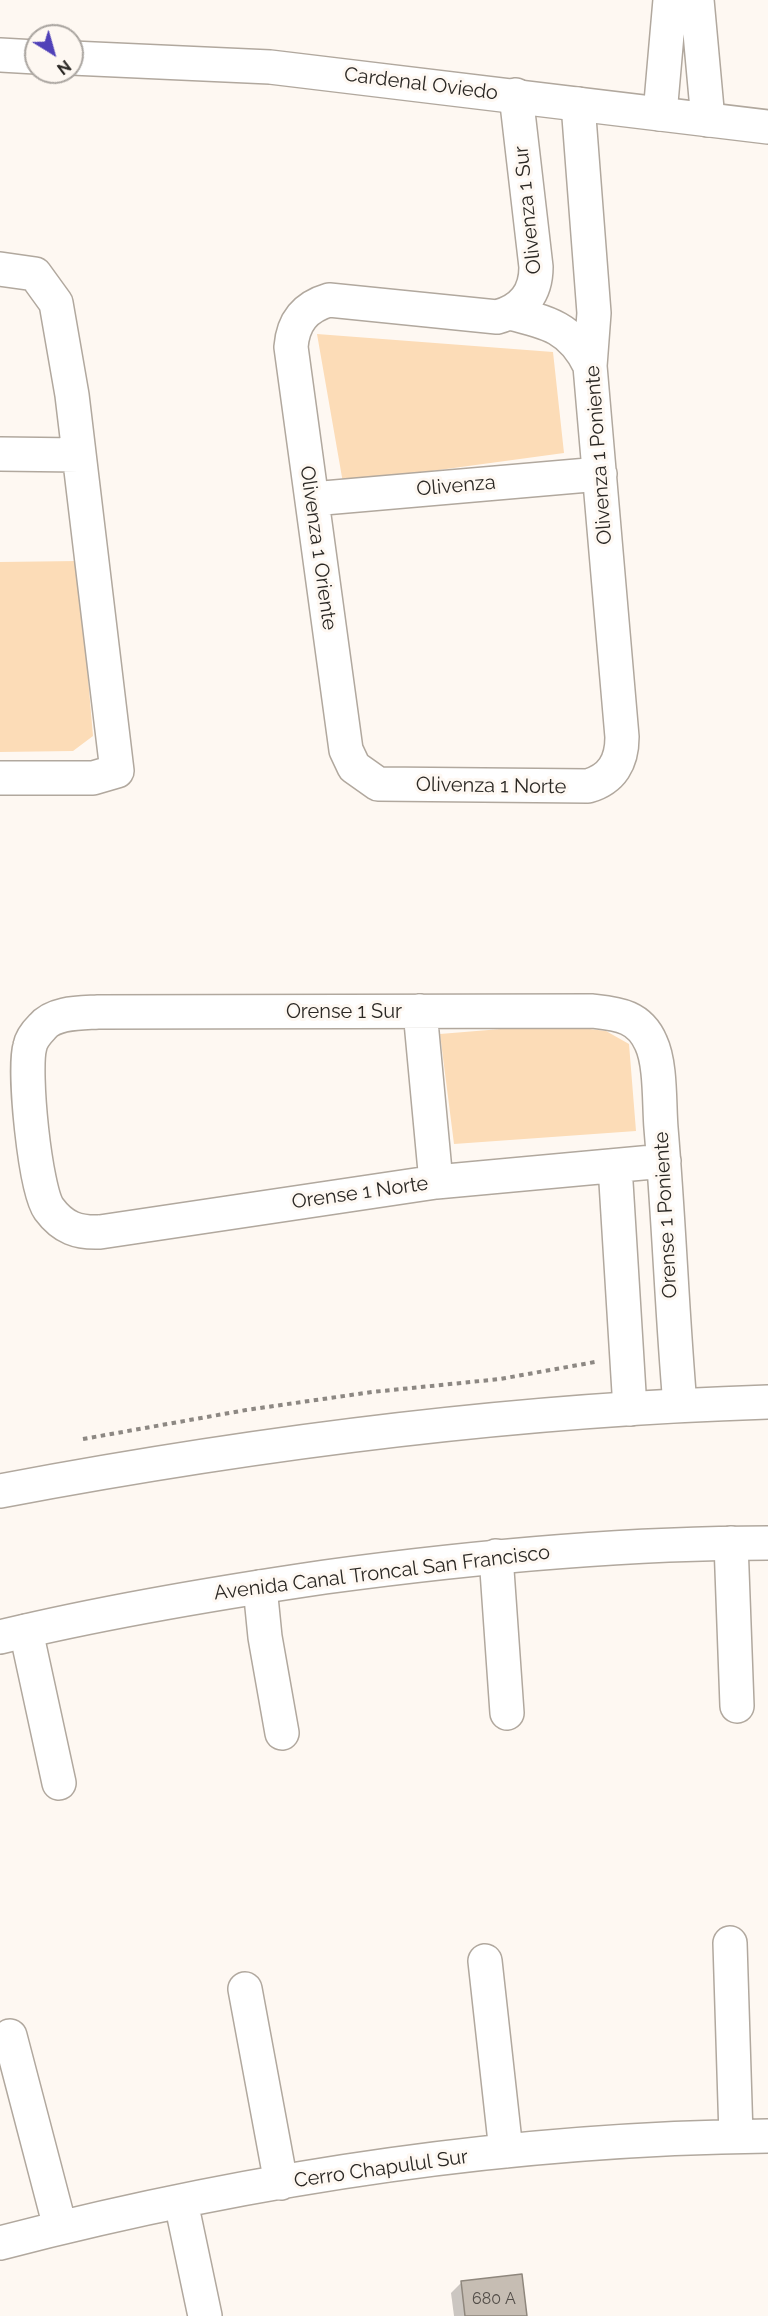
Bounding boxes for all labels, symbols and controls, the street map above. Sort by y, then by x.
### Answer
north arrow [24,24,84,84]
text: N [53,56,75,78]
street label: Cardenal Oviedo [343,63,499,105]
street label: Olivenza 1 Sur [509,145,547,275]
street label: Olivenza 1 Poniente [581,365,617,545]
street label: Olivenza 1 Oriente [295,464,341,632]
street label: Olivenza [415,471,497,501]
street label: Olivenza 1 Norte [416,773,566,799]
street label: Orense 1 Sur [286,1000,402,1024]
street label: Orense 1 Poniente [650,1131,682,1299]
street label: Orense 1 Norte [290,1172,430,1214]
street label: Avenida Canal Troncal San Francisco [213,1540,551,1606]
street label: Cerro Chapulul Sur [292,2145,470,2193]
house number: 680 A [472,2289,516,2309]

